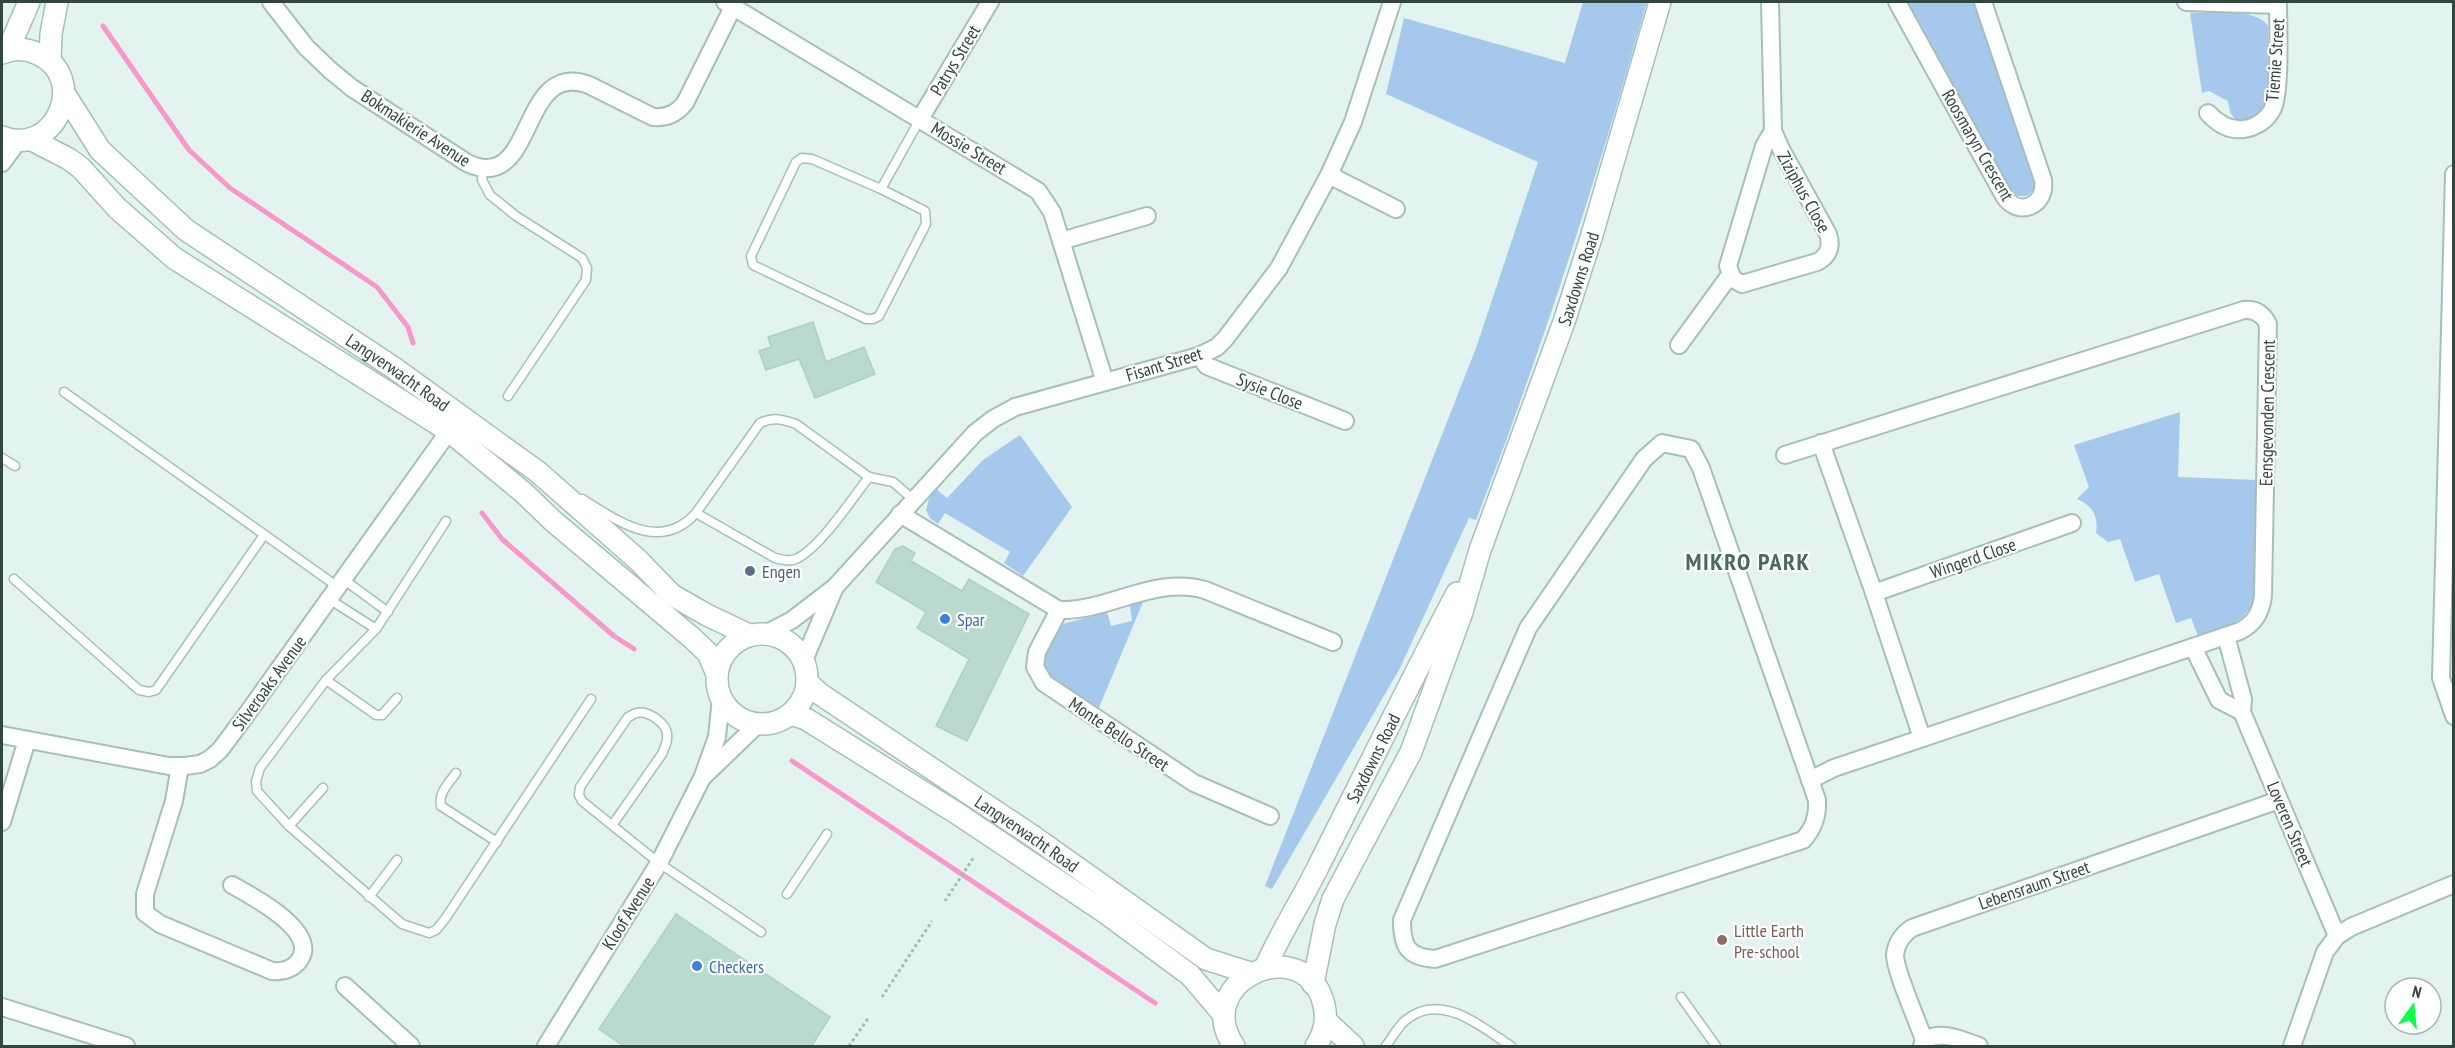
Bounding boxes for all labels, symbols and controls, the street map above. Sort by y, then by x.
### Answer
street label: Tiemie Street [2261,17,2289,102]
street label: Patrys Street [925,20,985,100]
street label: Bokmakierie Avenue [357,84,475,172]
street label: Roosmaryn Crescent [1937,85,2019,205]
street label: Mossie Street [927,117,1011,179]
street label: Ziziphus Close [1772,147,1836,237]
street label: Saxdowns Road [1552,229,1604,328]
street label: Langverwacht Road [342,328,454,416]
street label: Eensgevonden Crescent [2254,340,2280,486]
street label: Fisant Street [1123,342,1205,386]
street label: Sysie Close [1233,367,1307,415]
street label: Wingerd Close [1927,533,2019,583]
district label: MIKRO PARK [1686,546,1810,577]
place label: Engen [762,560,801,583]
marker: Engen [743,564,757,578]
place label: Spar [957,608,985,631]
marker: Spar [938,612,952,626]
street label: Silveroaks Avenue [227,631,311,735]
street label: Monte Bello Street [1064,692,1174,776]
street label: Saxdowns Road [1341,710,1405,807]
street label: Loveren Street [2262,778,2318,870]
street label: Langverwacht Road [971,790,1084,877]
street label: Lebensraum Street [1975,855,2093,915]
street label: Kloof Avenue [597,872,659,954]
place label: Little Earth Pre-school [1734,919,1804,963]
marker: Little Earth Pre-school [1715,933,1729,947]
place label: Checkers [709,955,764,978]
marker: Checkers [690,959,704,973]
north arrow [2383,976,2443,1036]
text: N [2410,981,2424,1002]

